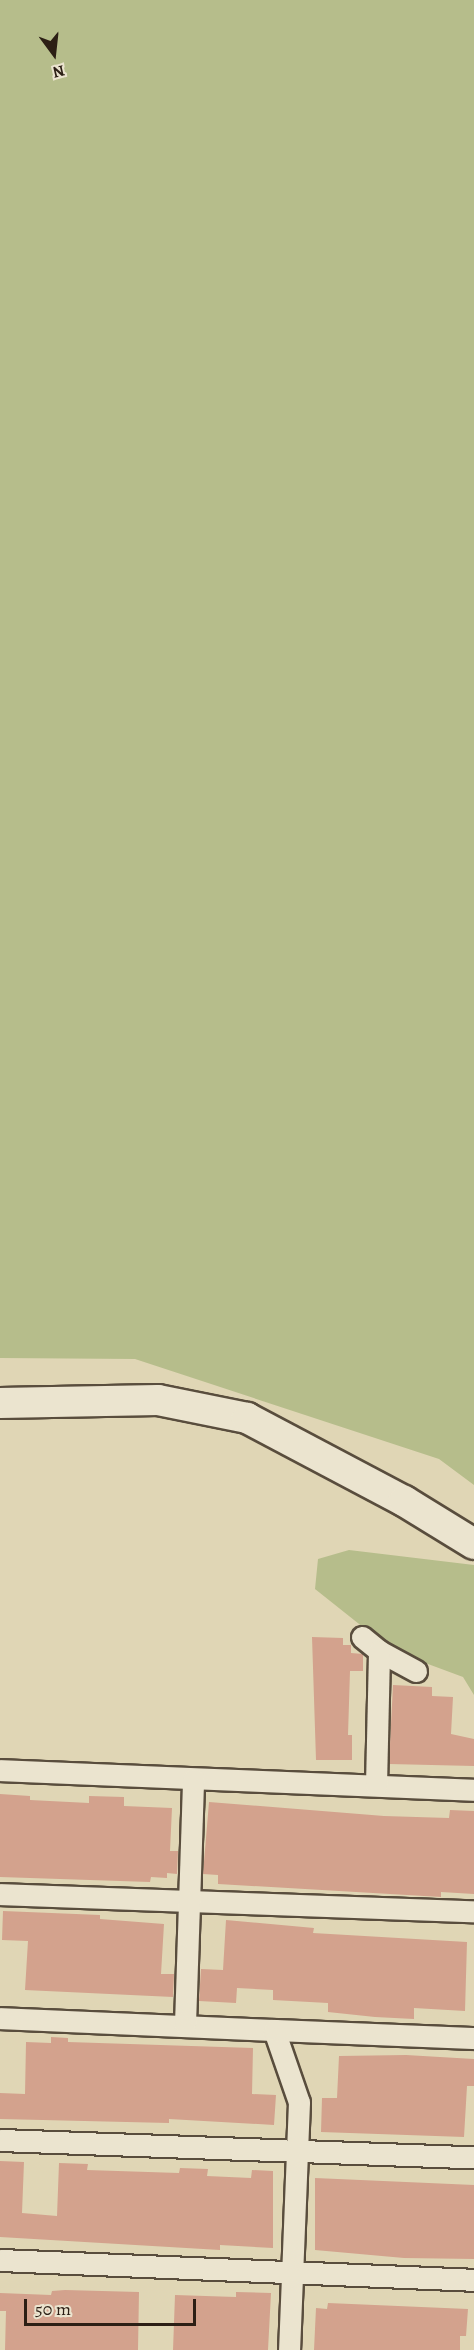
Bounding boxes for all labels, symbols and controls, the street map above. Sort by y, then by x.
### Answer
north arrow [24,24,84,84]
text: N [50,59,67,84]
scale bar [27,2287,200,2325]
text: 50 m [35,2297,71,2321]

